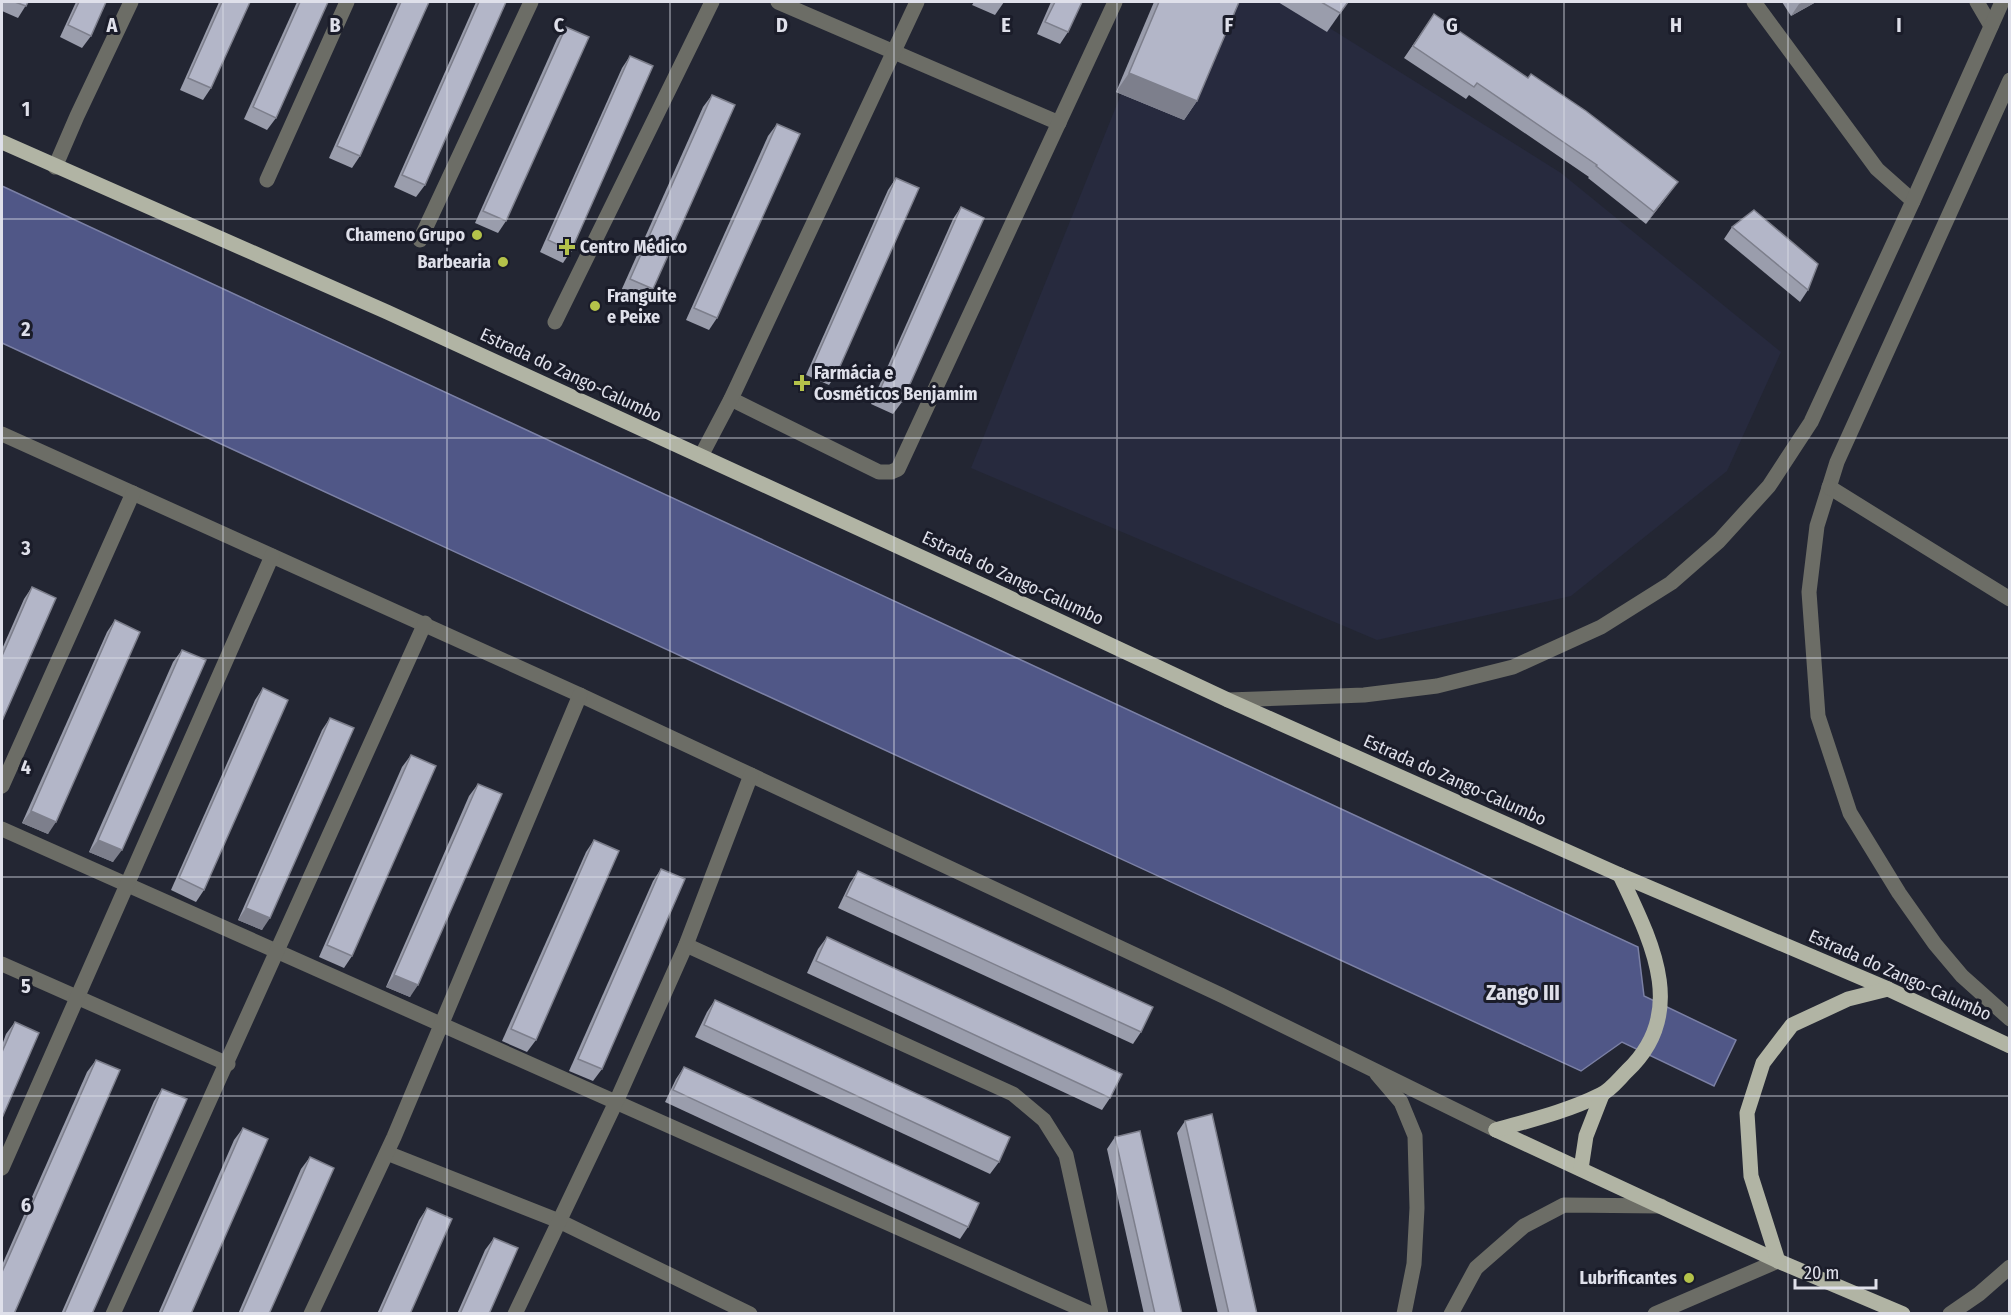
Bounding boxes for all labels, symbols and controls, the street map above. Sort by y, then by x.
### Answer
text: A [106,13,119,37]
text: B [329,13,341,37]
text: C [554,13,565,37]
text: D [776,13,788,37]
text: E [1001,13,1011,37]
text: F [1225,13,1234,37]
text: G [1446,13,1458,37]
text: H [1670,13,1682,37]
text: I [1896,13,1902,37]
text: 1 [22,97,30,121]
place label: Chameno Grupo [346,224,465,246]
marker: Chameno Grupo [470,228,484,242]
place label: Centro Médico [580,236,687,258]
marker: Centro Médico [558,238,576,256]
place label: Barbearia [418,251,491,273]
marker: Barbearia [496,255,510,269]
place label: Franguite e Peixe [607,285,677,328]
marker: Franguite e Peixe [588,299,602,313]
text: 2 [20,317,31,341]
street label: Estrada do Zango-Calumbo [477,323,665,427]
place label: Farmácia e Cosméticos Benjamim [814,362,978,405]
marker: Farmácia e Cosméticos Benjamim [795,376,809,390]
street label: Estrada do Zango-Calumbo [919,526,1107,630]
text: 3 [20,536,31,560]
street label: Estrada do Zango-Calumbo [1360,730,1550,830]
text: 4 [21,755,31,779]
street label: Estrada do Zango-Calumbo [1805,925,1995,1025]
text: 5 [21,974,31,998]
district label: Zango III [1486,980,1560,1006]
text: 6 [21,1193,31,1217]
scale bar [1795,1252,1876,1290]
text: 20 m [1804,1262,1839,1284]
place label: Lubrificantes [1580,1267,1677,1289]
marker: Lubrificantes [1682,1271,1696,1285]

